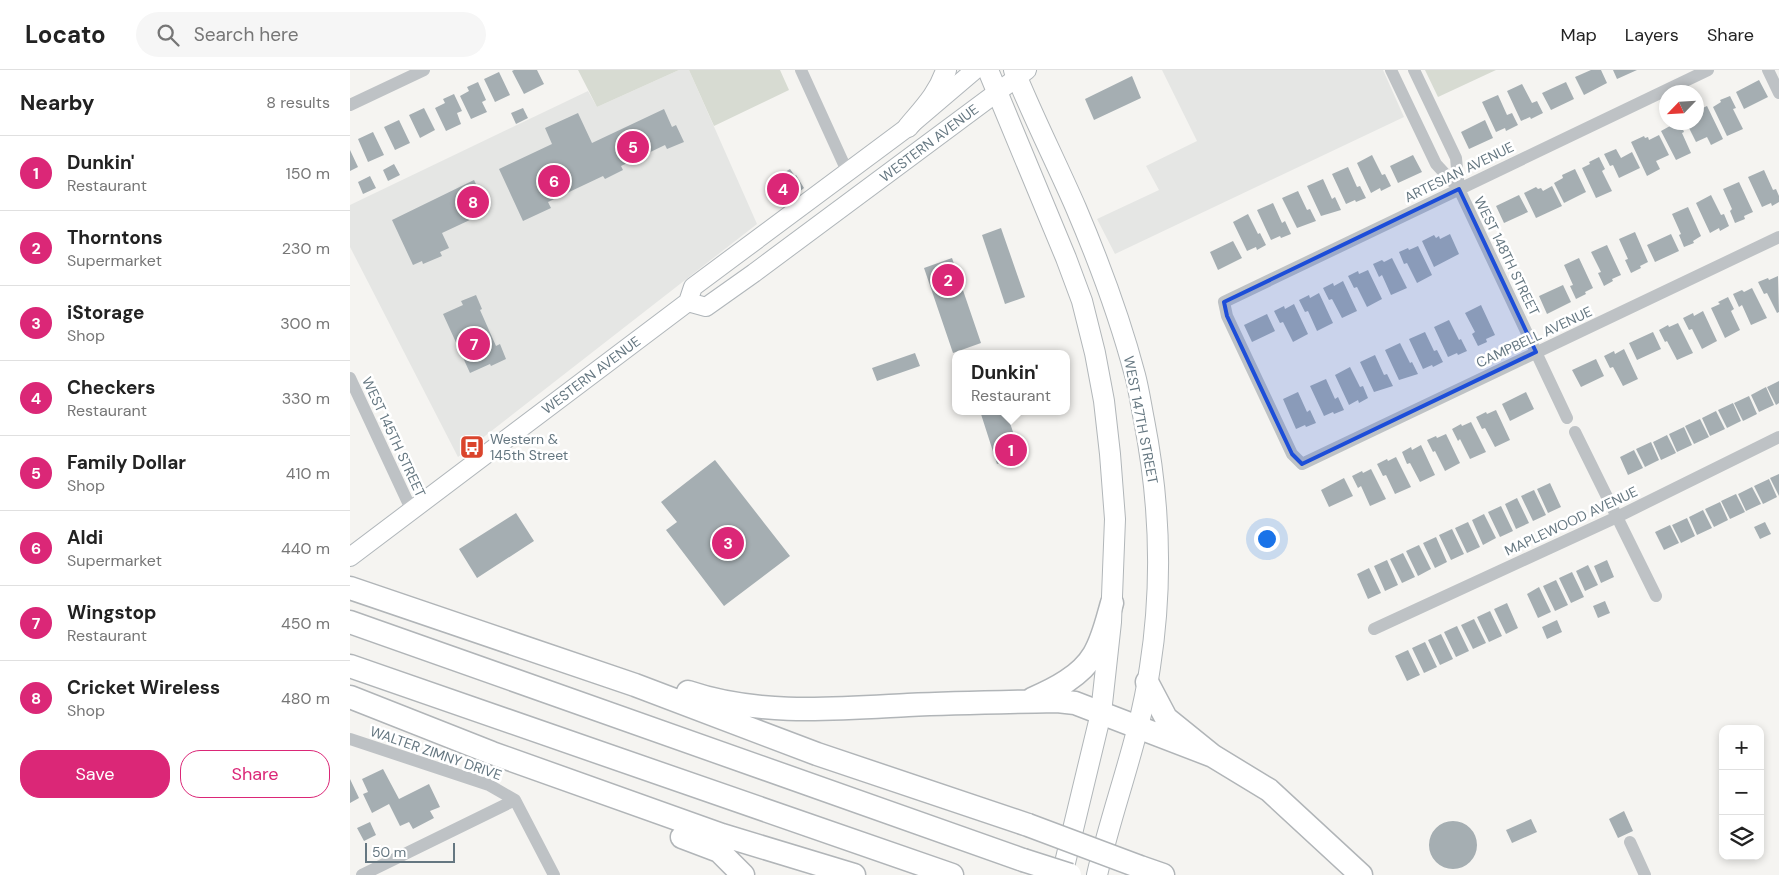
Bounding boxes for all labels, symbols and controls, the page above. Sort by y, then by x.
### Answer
search box [136,12,486,57]
text: Locato [25,19,106,50]
icon: search [154,21,182,49]
text: Search here [194,22,299,47]
text: Map [1561,23,1597,47]
text: Layers [1625,23,1679,47]
text: Share [1707,23,1754,47]
north arrow [1659,85,1704,130]
text: Nearby [20,89,94,117]
text: 8 results [266,92,330,113]
street label: WESTERN AVENUE [876,100,982,186]
pin: 5 [617,128,649,166]
street label: ARTESIAN AVENUE [1401,138,1517,206]
text: Dunkin' [67,150,135,175]
pin: 6 [538,162,570,200]
text: 1 [33,163,39,184]
text: 150 m [286,163,330,184]
pin: 4 [767,170,799,208]
text: Restaurant [67,175,147,196]
pin: 8 [457,183,489,221]
street label: WEST 148TH STREET [1470,193,1544,319]
text: Thorntons [67,225,163,250]
text: 2 [31,238,41,259]
text: 230 m [282,238,330,259]
text: Supermarket [67,250,162,271]
pin: 2 [932,261,964,299]
text: iStorage [67,300,145,325]
street label: CAMPBELL AVENUE [1473,302,1595,372]
text: 3 [31,313,41,334]
text: 300 m [280,313,330,334]
text: Shop [67,325,105,346]
pin: 7 [458,325,490,363]
street label: WESTERN AVENUE [538,332,644,418]
popup [952,350,1070,415]
street label: WEST 147TH STREET [1120,354,1162,486]
text: Dunkin' [971,360,1039,385]
street label: WEST 145TH STREET [358,374,430,500]
text: Checkers [67,375,155,400]
text: Restaurant [971,385,1051,406]
text: 4 [31,388,41,409]
text: 330 m [282,388,330,409]
text: Restaurant [67,400,147,421]
place label: Western & 145th Street [490,430,568,464]
pin: 1 [995,431,1027,469]
bus stop icon: Western & 145th Street [459,434,485,460]
text: Family Dollar [67,450,186,475]
text: 5 [31,463,41,484]
text: 410 m [286,463,330,484]
text: Shop [67,475,105,496]
street label: MAPLEWOOD AVENUE [1502,482,1640,560]
pin: 3 [712,524,744,562]
text: Aldi [67,525,103,550]
your location [1254,526,1280,552]
text: 6 [31,538,41,559]
text: 440 m [281,538,330,559]
text: Supermarket [67,550,162,571]
text: Wingstop [67,600,156,625]
text: 7 [32,613,40,634]
text: 450 m [281,613,330,634]
text: Restaurant [67,625,147,646]
text: Cricket Wireless [67,675,220,700]
text: 8 [31,688,41,709]
text: 480 m [281,688,330,709]
text: Shop [67,700,105,721]
street label: WALTER ZIMNY DRIVE [368,722,504,784]
map controls [1719,725,1764,860]
button: + [1719,725,1764,770]
button: Save [20,750,170,798]
button: Share [180,750,330,798]
button: − [1719,770,1764,815]
button: layers [1719,815,1764,860]
scale bar [365,840,455,863]
text: 50 m [372,843,406,861]

